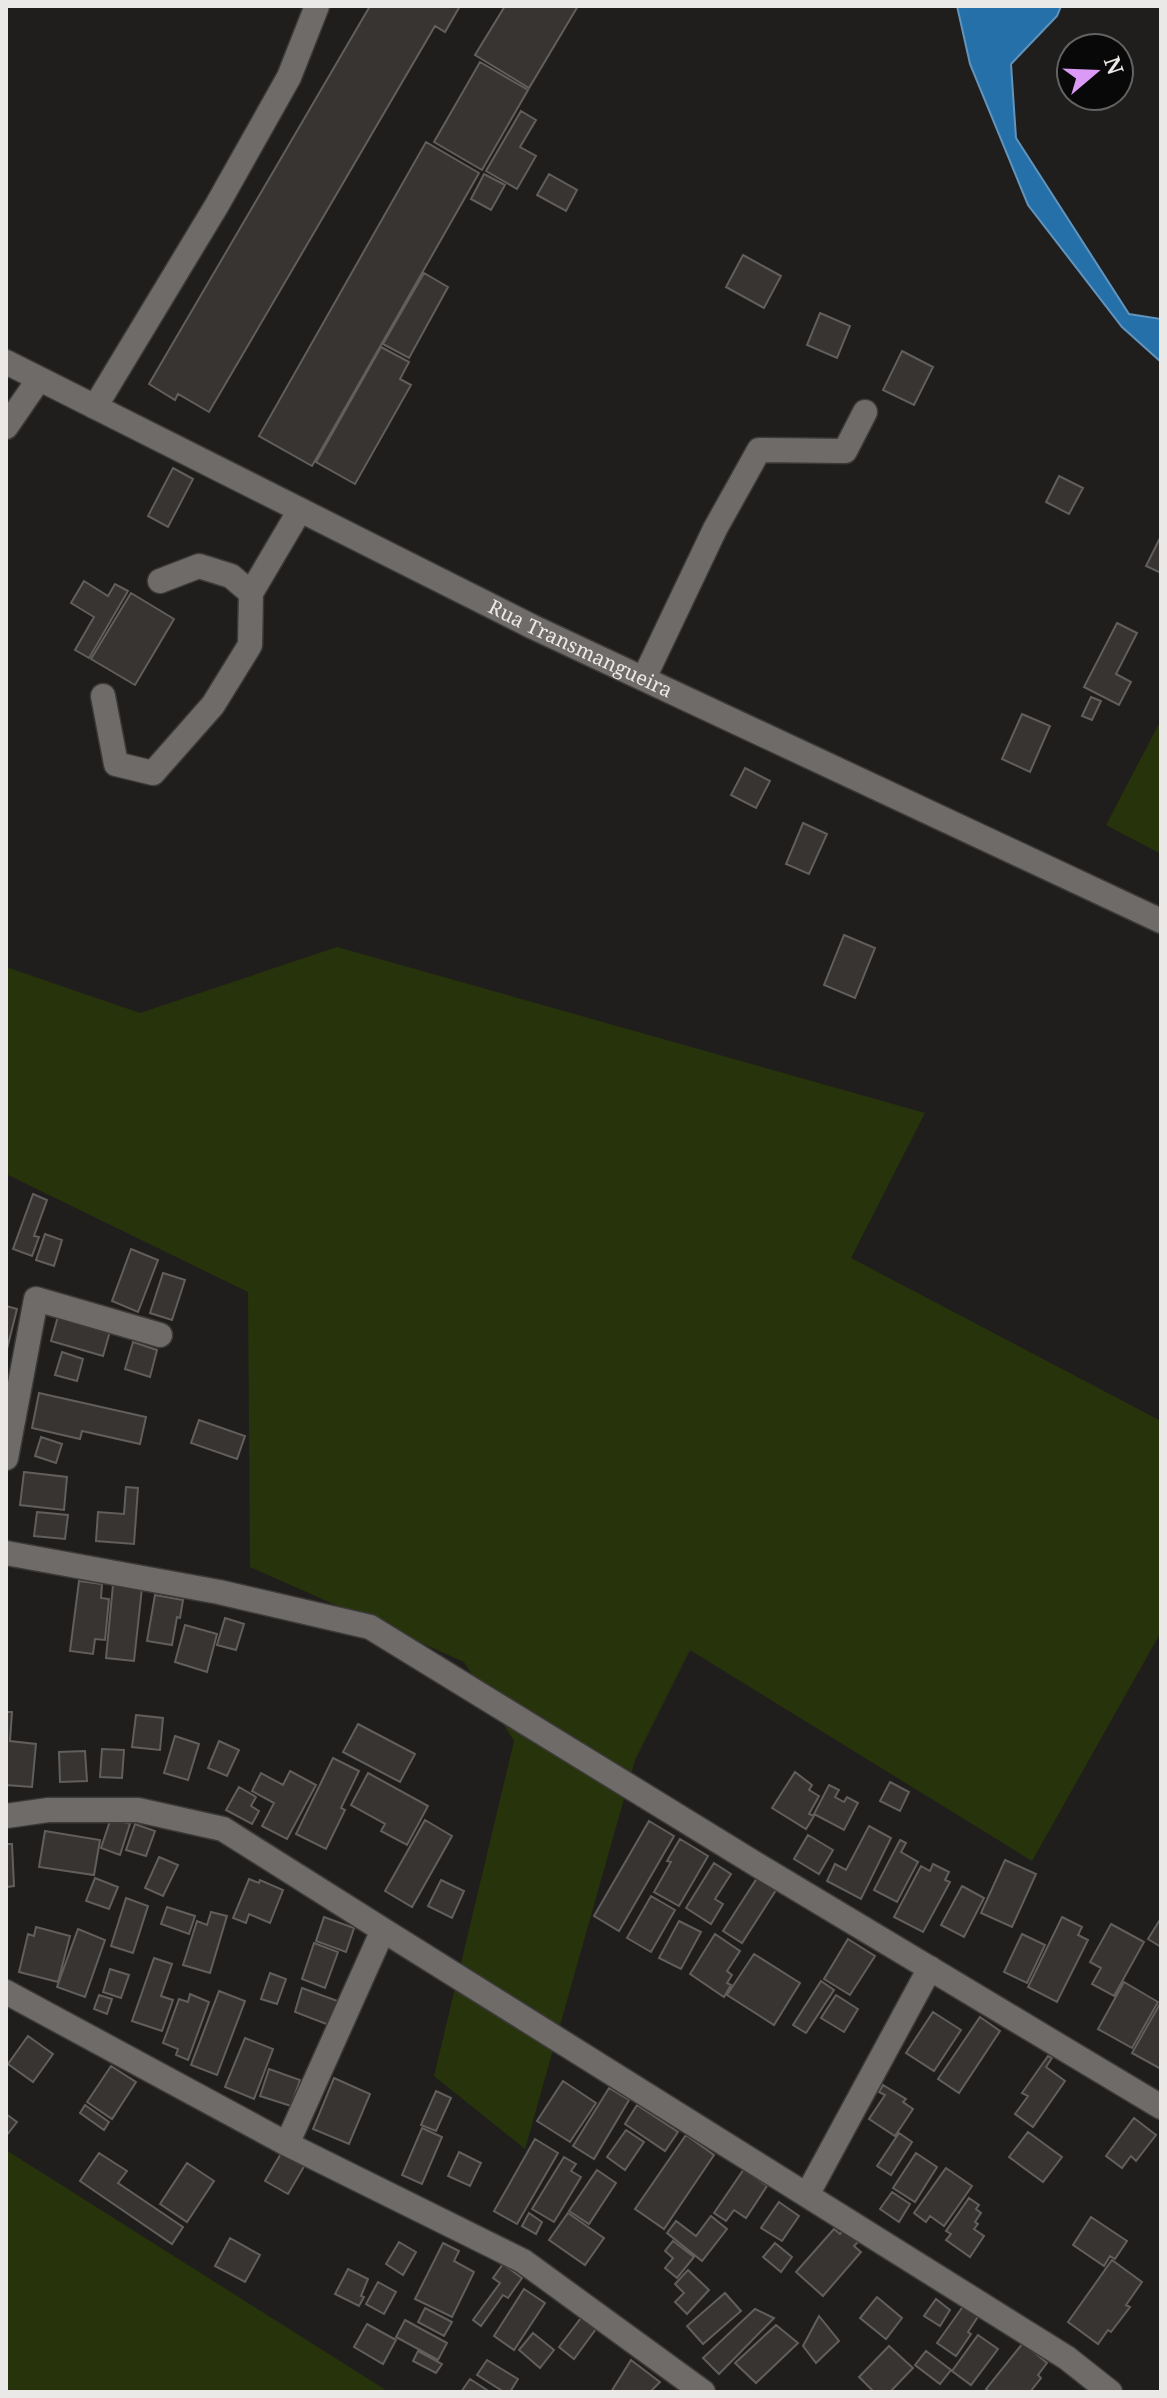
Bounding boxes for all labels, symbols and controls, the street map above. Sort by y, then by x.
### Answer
north arrow [1055,32,1135,112]
text: N [1098,52,1132,78]
street label: Rua Transmangueira [484,593,677,703]

